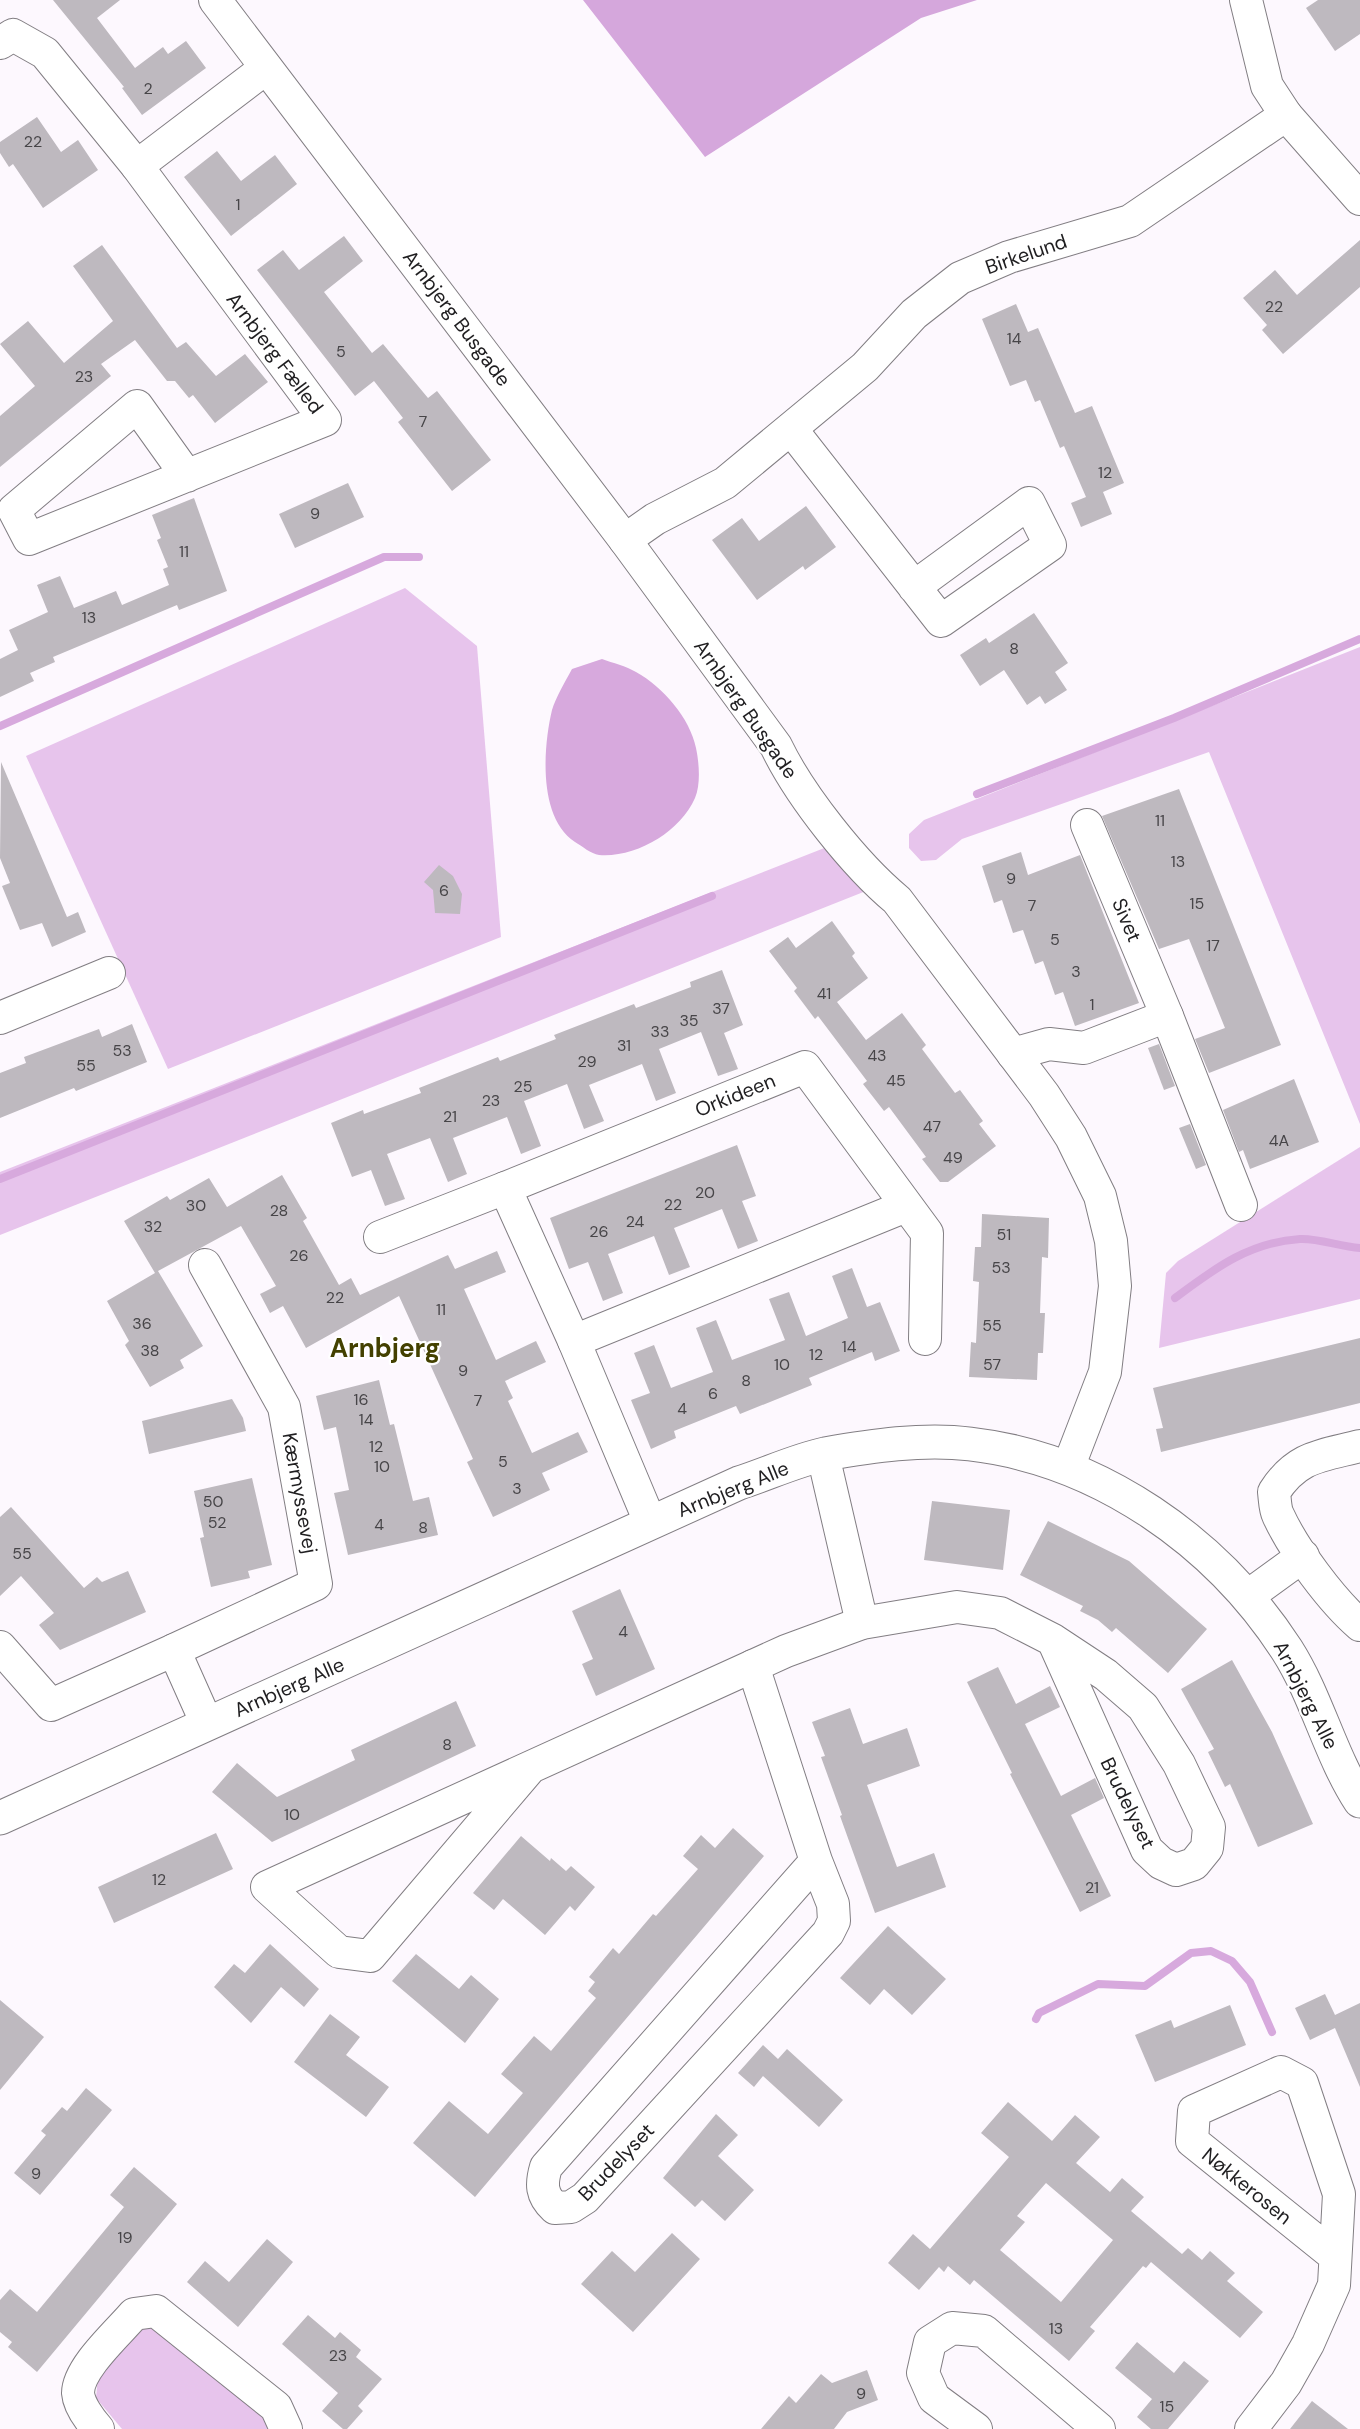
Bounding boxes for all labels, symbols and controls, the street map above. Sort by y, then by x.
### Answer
house number: 2 [143,78,153,99]
house number: 22 [24,131,42,152]
house number: 1 [236,194,241,215]
street label: Birkelund [982,228,1070,280]
street label: Arnbjerg Busgade [397,245,517,391]
street label: Arnbjerg Fælled [221,287,329,419]
house number: 22 [1265,296,1283,317]
house number: 14 [1007,328,1022,349]
house number: 5 [336,341,346,362]
house number: 23 [75,366,93,387]
house number: 7 [419,411,427,432]
house number: 12 [1098,462,1112,483]
house number: 9 [310,503,320,524]
house number: 11 [179,541,189,562]
house number: 13 [82,607,96,628]
street label: Arnbjerg Busgade [688,634,804,784]
house number: 8 [1009,638,1019,659]
house number: 11 [1155,810,1165,831]
house number: 13 [1171,851,1185,872]
house number: 9 [1006,868,1016,889]
house number: 6 [439,880,449,901]
house number: 15 [1190,893,1204,914]
street label: Sivet [1106,894,1148,946]
house number: 7 [1028,895,1036,916]
house number: 5 [1050,929,1060,950]
house number: 17 [1206,935,1220,956]
house number: 3 [1071,961,1081,982]
house number: 41 [817,983,831,1004]
house number: 1 [1090,994,1095,1015]
house number: 37 [712,998,730,1019]
house number: 35 [679,1010,699,1031]
house number: 33 [651,1021,669,1042]
house number: 31 [617,1035,631,1056]
house number: 53 [112,1040,132,1061]
house number: 43 [867,1045,887,1066]
house number: 29 [577,1051,597,1072]
house number: 55 [76,1055,96,1076]
street label: Orkideen [691,1067,779,1123]
house number: 45 [886,1070,906,1091]
house number: 25 [514,1076,532,1097]
house number: 23 [482,1090,500,1111]
house number: 21 [443,1106,457,1127]
house number: 47 [923,1116,941,1137]
house number: 4A [1269,1130,1290,1151]
house number: 49 [943,1147,963,1168]
house number: 20 [695,1182,715,1203]
house number: 22 [664,1194,682,1215]
house number: 30 [186,1195,206,1216]
house number: 28 [270,1200,288,1221]
house number: 24 [626,1211,645,1232]
house number: 32 [144,1216,162,1237]
house number: 26 [589,1221,609,1242]
house number: 51 [997,1224,1011,1245]
house number: 26 [289,1245,309,1266]
house number: 53 [991,1257,1011,1278]
house number: 22 [326,1287,344,1308]
house number: 11 [436,1299,446,1320]
house number: 36 [132,1313,152,1334]
house number: 55 [982,1315,1002,1336]
district label: Arnbjerg [330,1331,440,1365]
house number: 14 [842,1336,857,1357]
house number: 38 [140,1340,160,1361]
house number: 12 [809,1344,823,1365]
house number: 10 [774,1354,790,1375]
house number: 57 [983,1354,1001,1375]
house number: 9 [458,1360,468,1381]
house number: 8 [741,1370,751,1391]
house number: 6 [708,1383,718,1404]
house number: 16 [353,1389,369,1410]
house number: 7 [474,1390,482,1411]
house number: 4 [677,1398,687,1419]
house number: 14 [359,1409,374,1430]
street label: Kærmyssevej [277,1431,323,1555]
house number: 12 [369,1436,383,1457]
house number: 5 [498,1451,508,1472]
street label: Arnbjerg Alle [673,1455,793,1523]
house number: 10 [374,1456,390,1477]
house number: 3 [512,1478,522,1499]
house number: 50 [203,1491,223,1512]
house number: 52 [208,1512,226,1533]
house number: 4 [374,1514,384,1535]
house number: 8 [418,1517,428,1538]
house number: 55 [12,1543,32,1564]
house number: 4 [618,1621,628,1642]
street label: Arnbjerg Alle [1268,1636,1344,1754]
street label: Arnbjerg Alle [230,1651,348,1723]
house number: 8 [442,1734,452,1755]
street label: Brudelyset [1095,1753,1161,1853]
house number: 10 [284,1804,300,1825]
house number: 12 [152,1869,166,1890]
house number: 21 [1085,1877,1099,1898]
street label: Brudelyset [572,2117,660,2207]
street label: Nøkkerosen [1197,2142,1297,2230]
house number: 9 [31,2163,41,2184]
house number: 19 [117,2227,133,2248]
house number: 13 [1049,2318,1063,2339]
house number: 23 [329,2345,347,2366]
house number: 9 [856,2383,866,2404]
house number: 15 [1160,2396,1174,2417]

